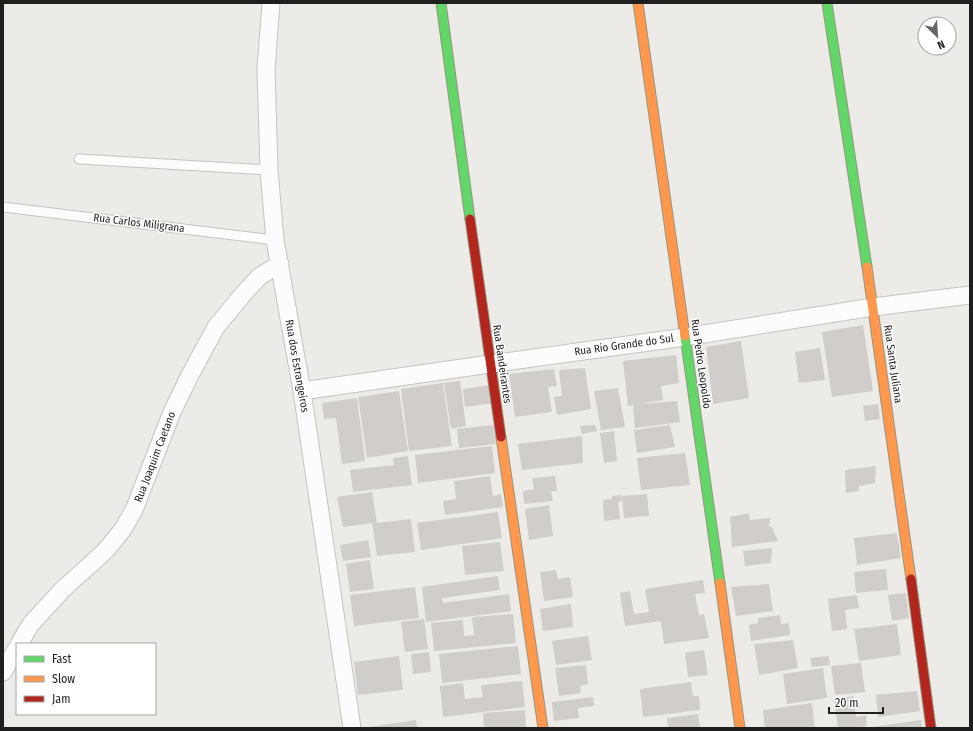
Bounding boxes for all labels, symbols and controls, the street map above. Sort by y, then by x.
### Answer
north arrow [917,16,957,56]
text: N [935,37,947,52]
street label: Rua Carlos Miligrana [93,211,185,235]
street label: Rua Pedro Leopoldo [688,318,714,410]
street label: Rua dos Estrangeiros [282,319,312,414]
street label: Rua Bandeirantes [490,324,514,404]
street label: Rua Santa Juliana [881,324,905,404]
street label: Rua Rio Grande do Sul [574,332,675,358]
street label: Rua Joaquim Caetano [132,410,178,504]
legend [16,643,156,715]
text: Fast [52,652,71,666]
text: Slow [52,672,75,686]
scale bar [829,689,883,715]
text: Jam [52,692,70,706]
text: 20 m [835,696,859,710]

